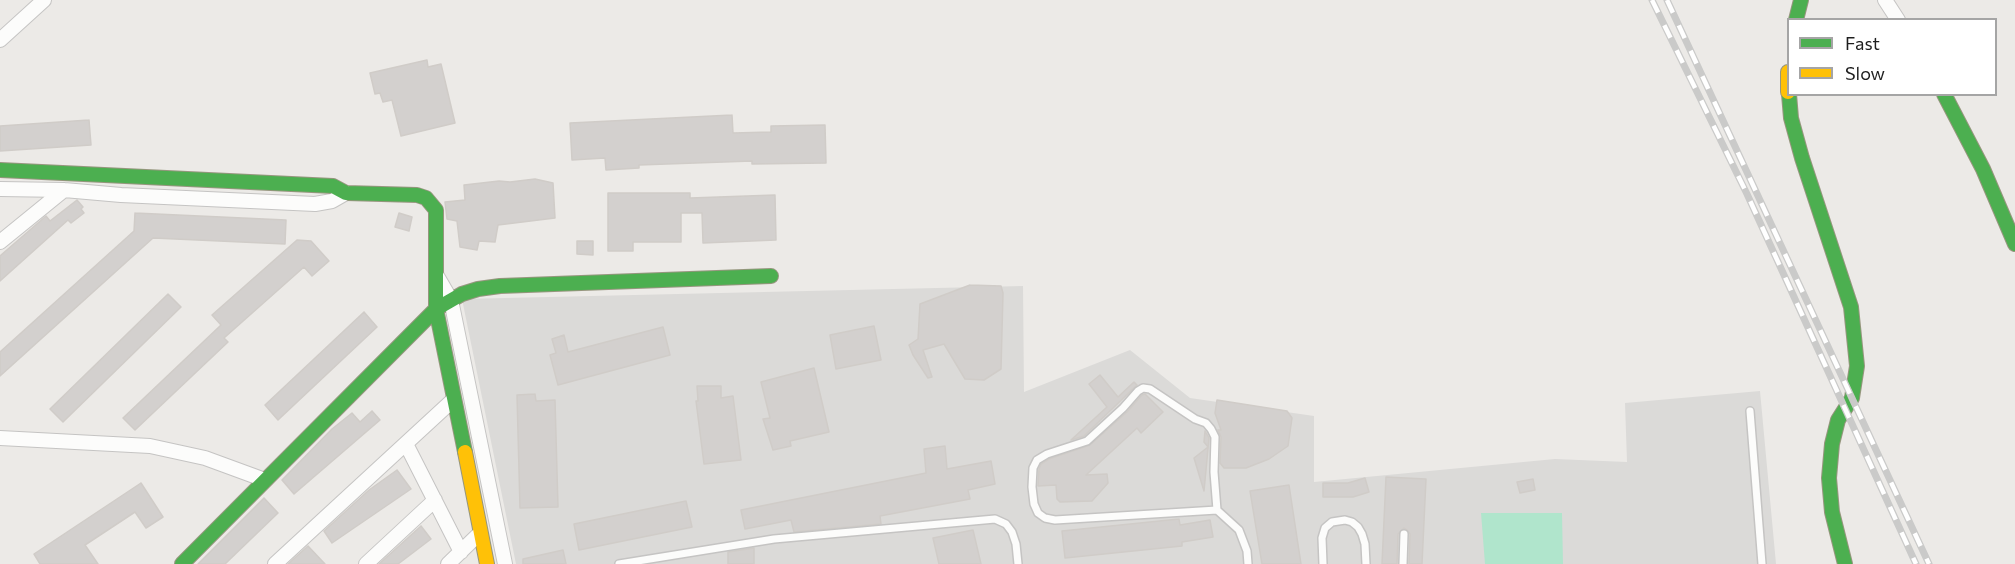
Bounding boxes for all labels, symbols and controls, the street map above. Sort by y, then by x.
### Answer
legend [1787,18,1997,96]
text: Fast [1845,32,1880,54]
text: Slow [1845,62,1885,84]

